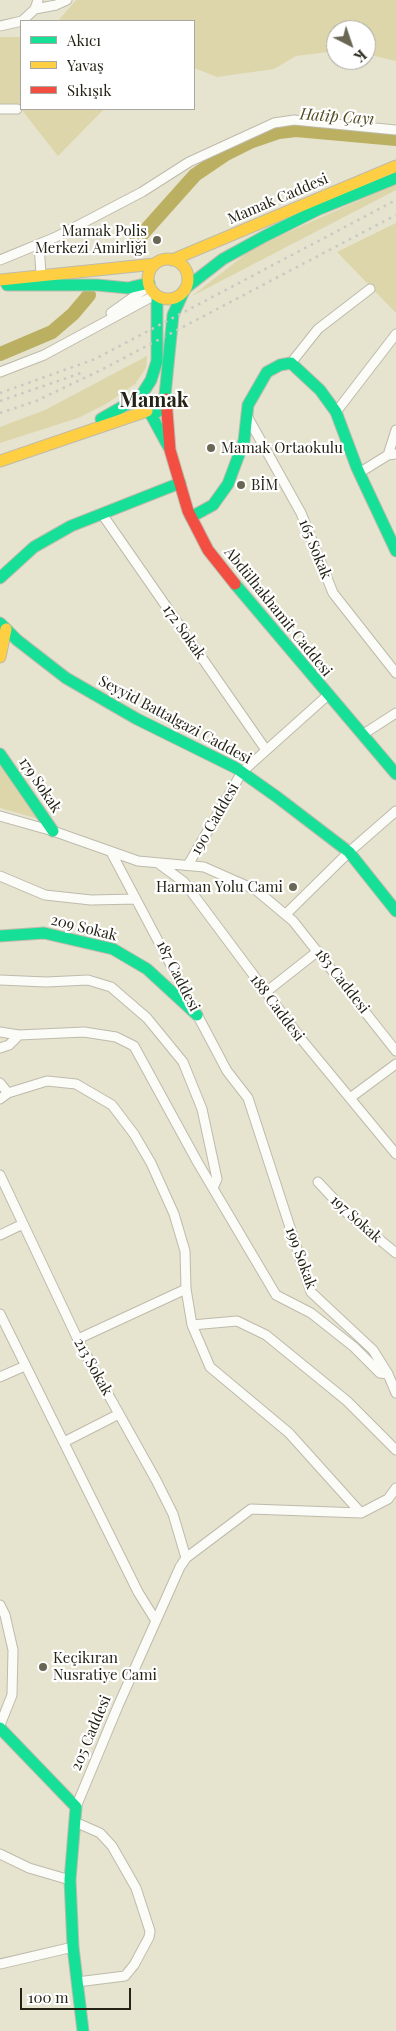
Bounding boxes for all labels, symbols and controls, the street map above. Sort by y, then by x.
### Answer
legend [20,20,195,110]
north arrow [326,20,376,70]
text: Akıcı [67,30,101,50]
text: K [351,45,371,66]
text: Yavaş [67,55,104,75]
text: Sıkışık [67,80,112,100]
water label: Hatip Çayı [299,105,375,129]
street label: Mamak Caddesi [225,170,331,228]
place label: Mamak Polis Merkezi Amirliği [35,222,147,257]
marker: Mamak Polis Merkezi Amirliği [151,234,163,246]
district label: Mamak [120,389,188,413]
place label: Mamak Ortaokulu [221,439,343,457]
marker: Mamak Ortaokulu [205,442,217,454]
place label: BİM [251,476,278,494]
marker: BİM [235,479,247,491]
street label: 165 Sokak [295,516,335,582]
street label: Abdülhakhamit Caddesi [220,544,336,680]
street label: 172 Sokak [159,601,209,663]
street label: Seyyid Battalgazi Caddesi [95,672,255,768]
street label: 179 Sokak [15,754,65,816]
street label: 190 Caddesi [187,780,243,858]
place label: Harman Yolu Cami [156,878,283,896]
marker: Harman Yolu Cami [287,881,299,893]
street label: 209 Sokak [49,911,119,945]
street label: 187 Caddesi [152,938,204,1014]
street label: 183 Caddesi [311,945,373,1017]
street label: 188 Caddesi [246,971,308,1045]
street label: 197 Sokak [327,1191,385,1247]
street label: 199 Sokak [282,1225,320,1291]
street label: 213 Sokak [70,1335,116,1399]
place label: Keçikıran Nusratiye Cami [53,1649,157,1684]
marker: Keçikıran Nusratiye Cami [37,1661,49,1673]
street label: 205 Caddesi [67,1693,115,1773]
scale bar [22,1978,134,2010]
text: 100 m [28,1987,69,2007]

